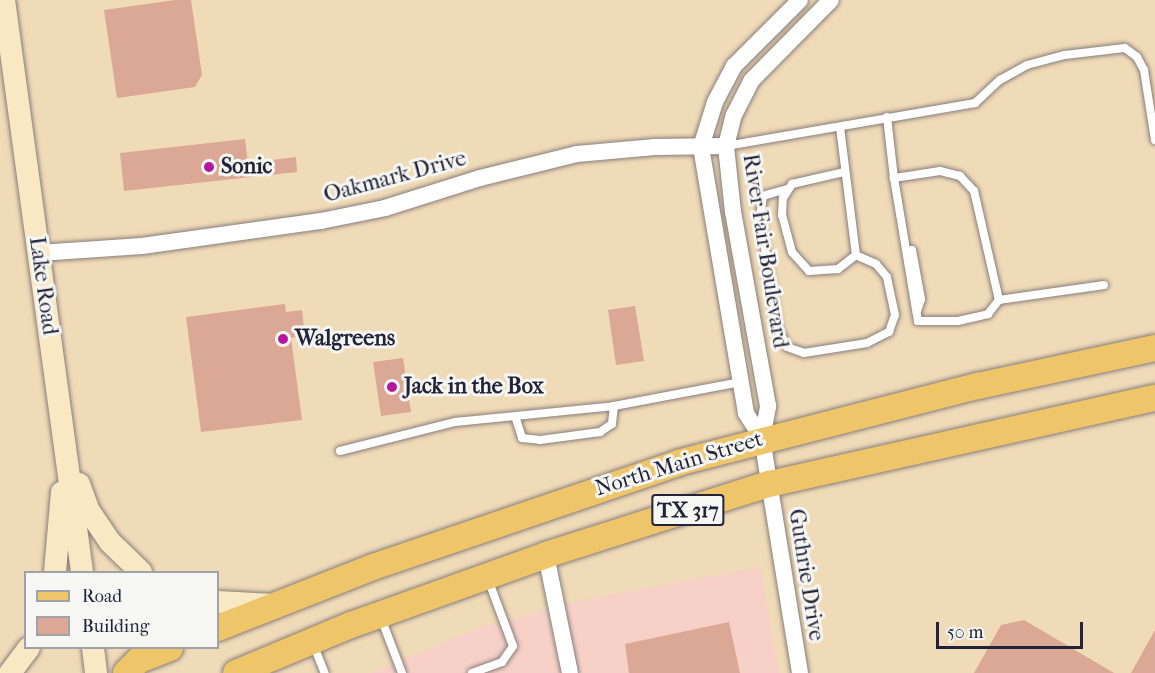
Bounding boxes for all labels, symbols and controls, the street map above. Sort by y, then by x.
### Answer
street label: Oakmark Drive [321,145,469,209]
street label: River Fair Boulevard [737,152,793,350]
place label: Sonic [221,154,272,180]
marker: Sonic [202,160,216,174]
street label: Lake Road [23,235,63,337]
place label: Walgreens [295,326,395,352]
marker: Walgreens [276,332,290,346]
place label: Jack in the Box [404,374,544,400]
marker: Jack in the Box [385,380,399,394]
street label: North Main Street [592,426,766,502]
road number: TX 317 [650,492,726,528]
street label: Guthrie Drive [783,507,829,643]
legend [24,571,219,649]
text: Road [82,586,122,607]
scale bar [939,610,1086,648]
text: Building [82,616,149,637]
text: 50 m [947,622,983,643]

